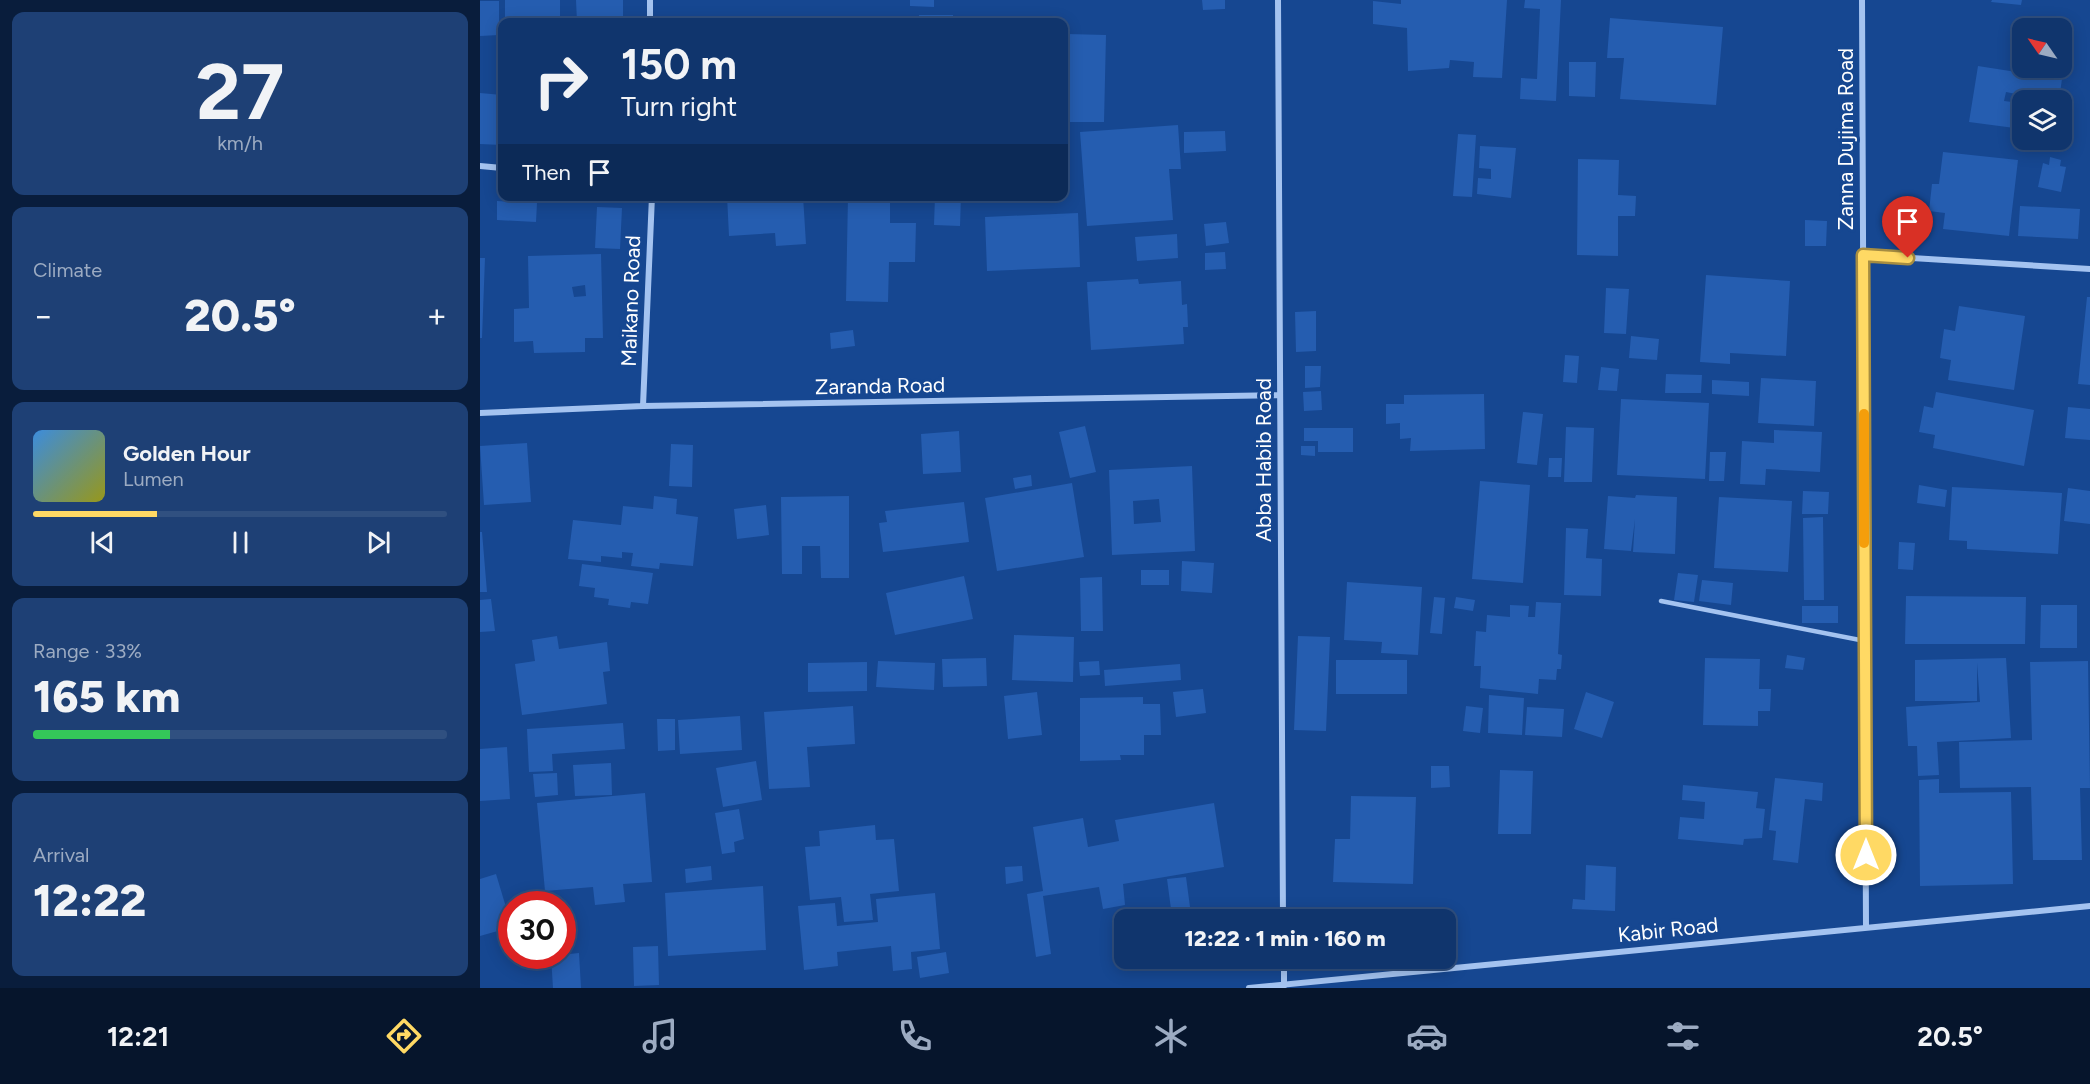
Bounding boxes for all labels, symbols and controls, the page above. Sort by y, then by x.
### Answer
north arrow [2012,18,2072,78]
map controls [2012,18,2072,150]
text: 150 m [621,39,737,90]
icon: right [522,42,600,120]
text: 27 [196,45,284,139]
street label: Zanna Dujima Road [1833,48,1858,230]
text: Turn right [621,90,737,123]
button: layers [2012,90,2072,150]
text: km/h [217,131,263,155]
icon: arrive [583,156,616,189]
text: Then [522,159,571,186]
pin [1882,196,1933,258]
icon: arrive [1891,205,1924,238]
street label: Maikano Road [616,235,645,367]
text: Climate [33,258,102,282]
text: 20.5° [184,288,296,342]
text: − [33,296,54,335]
text: + [426,296,447,335]
street label: Zaranda Road [815,372,945,399]
street label: Abba Habib Road [1251,378,1276,542]
text: Golden Hour [123,440,251,467]
text: Lumen [123,467,184,491]
icon: previous [86,526,119,559]
icon: pause [224,526,257,559]
icon: next [362,526,395,559]
text: Range · 33% [33,639,142,663]
text: 165 km [33,669,180,723]
position arrow [1834,823,1898,887]
text: Arrival [33,843,89,867]
text: 12:22 [33,873,146,927]
speed limit sign: 30 [498,891,576,969]
street label: Kabir Road [1616,912,1720,947]
text: 12:22 · 1 min · 160 m [1184,925,1386,952]
icon: directions [383,1015,425,1057]
icon: music [639,1015,681,1057]
icon: phone [894,1015,936,1057]
icon: climate [1150,1015,1192,1057]
icon: car [1406,1015,1448,1057]
icon: filters [1662,1015,1704,1057]
text: 12:21 [107,1020,169,1053]
text: 20.5° [1917,1020,1983,1053]

